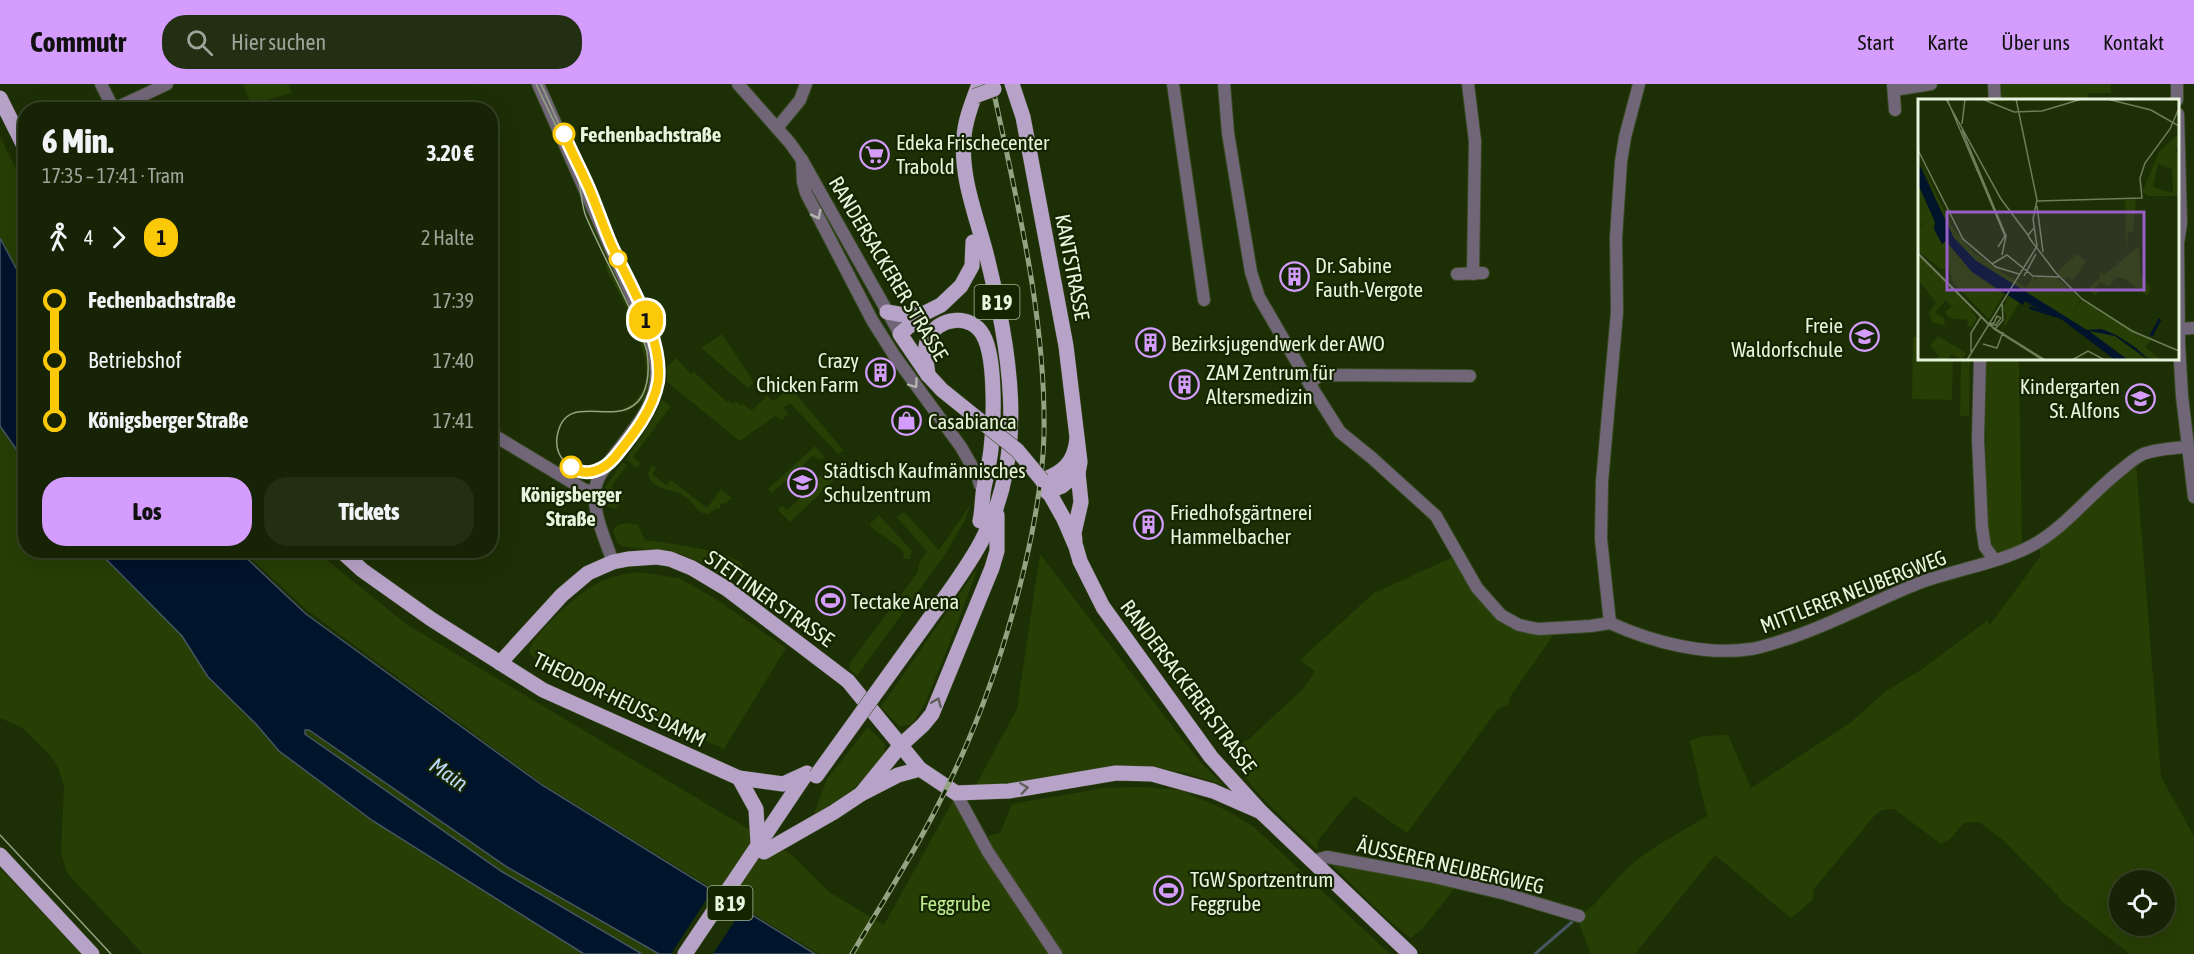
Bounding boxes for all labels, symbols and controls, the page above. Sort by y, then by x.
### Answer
search box [162,15,582,69]
text: Commutr [30,26,126,58]
icon: search [183,26,216,59]
text: Hier suchen [231,29,326,55]
text: Start [1858,30,1894,54]
text: Karte [1927,30,1968,54]
text: Über uns [2001,30,2070,54]
text: Kontakt [2103,30,2164,54]
inset map [1918,99,2179,360]
text: 6 Min. [42,122,114,160]
place label: Fechenbachstraße [580,122,721,146]
marker: Fechenbachstraße [553,123,575,145]
place label: Edeka Frischecenter Trabold [896,130,1050,178]
supermarket icon: Edeka Frischecenter Trabold [859,138,891,170]
text: 3.20 € [426,140,474,166]
text: 17:35 – 17:41 · Tram [42,164,184,187]
street label: RANDERSACKERER STRASSE [825,172,954,364]
one-way arrow [810,209,821,219]
street label: KANTSTRASSE [1051,212,1095,322]
icon: walk [42,221,75,254]
icon: forward [102,221,135,254]
text: 1 [156,225,166,249]
text: 4 [84,226,93,249]
text: 2 Halte [421,226,474,249]
unlabelled marker [609,250,627,268]
place label: Dr. Sabine Fauth-Vergote [1315,253,1423,301]
building icon: Dr. Sabine Fauth-Vergote [1278,261,1310,293]
road number: B 19 [974,285,1020,319]
text: Fechenbachstraße [88,287,236,313]
text: 17:39 [433,289,474,312]
line badge: 1 [626,300,666,340]
text: 1 [641,308,651,332]
place label: Freie Waldorfschule [1731,313,1843,361]
school or university icon: Freie Waldorfschule [1848,321,1880,353]
building icon: Bezirksjugendwerk der AWO [1134,327,1166,359]
place label: Bezirksjugendwerk der AWO [1171,331,1385,355]
text: Betriebshof [88,347,182,373]
place label: Crazy Chicken Farm [756,348,859,396]
text: 17:40 [433,349,474,372]
building icon: Crazy Chicken Farm [864,356,896,388]
place label: ZAM Zentrum für Altersmedizin [1206,360,1335,408]
building icon: ZAM Zentrum für Altersmedizin [1169,368,1201,400]
place label: Kindergarten St. Alfons [2020,374,2120,422]
one-way arrow [907,377,918,388]
school or university icon: Kindergarten St. Alfons [2125,382,2157,414]
shop icon: Casabianca [891,405,923,437]
text: Königsberger Straße [88,407,249,433]
text: 17:41 [433,409,474,432]
place label: Casabianca [928,409,1017,433]
marker: Königsberger Straße [560,456,582,478]
place label: Städtisch Kaufmännisches Schulzentrum [824,458,1026,506]
school or university icon: Städtisch Kaufmännisches Schulzentrum [787,466,819,498]
button: Los [42,477,252,546]
button: Tickets [264,477,474,546]
place label: Königsberger Straße [521,482,622,530]
place label: Friedhofsgärtnerei Hammelbacher [1170,500,1312,548]
building icon: Friedhofsgärtnerei Hammelbacher [1133,508,1165,540]
street label: MITTLERER NEUBERGWEG [1757,544,1949,638]
street label: STETTINER STRASSE [701,545,839,651]
sports icon: Tectake Arena [814,585,846,617]
place label: Tectake Arena [851,589,959,613]
street label: RANDERSACKERER STRASSE [1116,595,1262,777]
street label: THEODOR-HEUSS-DAMM [530,647,710,751]
one-way arrow [930,697,942,708]
water label: Main [425,752,473,797]
one-way arrow [1020,783,1029,795]
street label: ÄUSSERER NEUBERGWEG [1355,832,1547,898]
place label: TGW Sportzentrum Feggrube [1190,867,1333,915]
map controls [2109,870,2175,936]
button: locate [2109,870,2175,936]
sports icon: TGW Sportzentrum Feggrube [1153,875,1185,907]
road number: B 19 [708,886,752,920]
park label: Feggrube [919,891,991,915]

